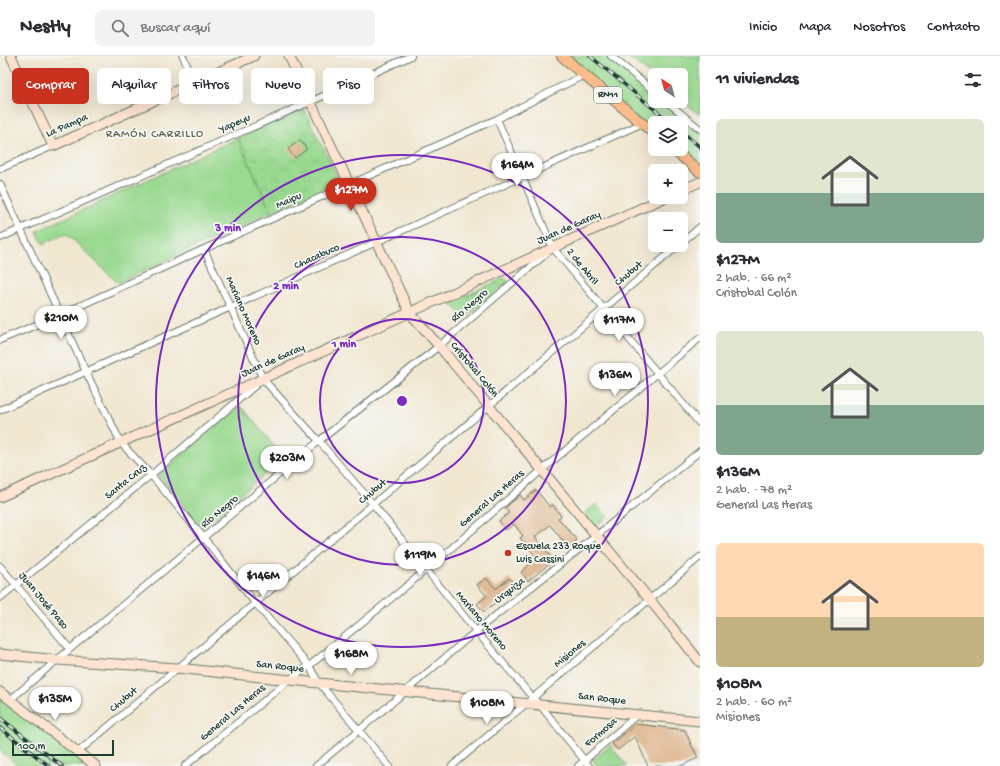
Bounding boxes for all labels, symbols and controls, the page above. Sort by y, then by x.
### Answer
search box [95,10,375,46]
text: Nestly [20,16,71,39]
icon: search [109,17,131,39]
text: Buscar aquí [141,19,211,37]
text: Inicio [749,19,777,36]
text: Mapa [799,19,831,36]
text: Nosotros [853,19,905,36]
text: Contacto [927,19,980,36]
chip: Comprar [12,68,89,104]
chip: Alquilar [97,68,171,104]
chip: Filtros [179,68,243,104]
chip: Nuevo [251,68,315,104]
chip: Piso [323,68,374,104]
north arrow [648,68,688,108]
map controls [648,68,688,252]
icon: filters [962,69,984,91]
text: 11 viviendas [716,70,799,90]
road number: RN11 [594,87,622,103]
street label: La Pampa [44,111,90,140]
street label: Yapeyu [217,112,252,137]
button: layers [648,116,688,156]
district label: RAMÓN CARRILLO [106,128,204,142]
icon: home [814,145,886,217]
pin: $164M [489,153,545,187]
text: $164M [501,158,533,173]
button: + [648,164,688,204]
pin: $127M [323,178,379,212]
text: $127M [334,183,368,198]
street label: Maipu [274,190,304,212]
street label: Juan de Garay [535,208,603,247]
button: − [648,212,688,252]
text: 3 min [214,222,241,236]
street label: Chacabuco [293,242,342,272]
street label: 2 de Abril [564,246,601,288]
text: $127M [716,251,759,271]
street label: Chubut [613,258,646,289]
text: 2 hab. · 66 m² [716,271,791,286]
street label: Mariano Moreno [223,275,264,347]
text: 2 min [273,280,299,294]
street label: Río Negro [449,286,491,325]
text: Cristobal Colón [716,286,797,301]
pin: $210M [33,306,89,340]
pin: $117M [591,308,647,342]
text: $210M [44,311,78,326]
text: $117M [603,313,635,328]
text: 1 min [331,338,357,352]
street label: Cristobal Colón [447,340,501,401]
street label: Juan de Garay [239,341,307,380]
icon: home [814,357,886,429]
pin: $136M [587,363,643,397]
text: $136M [598,368,632,383]
centre of rings [395,394,409,408]
pin: $203M [259,446,315,480]
text: $203M [269,451,305,466]
street label: Santa Cruz [103,461,150,502]
text: $136M [716,463,760,483]
street label: General Las Heras [457,467,527,530]
street label: Chubut [357,476,390,507]
text: 2 hab. · 78 m² [716,483,792,498]
street label: Río Negro [199,493,241,531]
text: General Las Heras [716,498,812,513]
place label: Escuela 233 Roque Luis Cassini [516,541,601,566]
pin: $119M [392,543,448,577]
text: $119M [404,548,436,563]
marker: Escuela 233 Roque Luis Cassini [503,548,513,558]
pin: $146M [235,564,291,598]
text: $146M [247,569,279,584]
icon: home [814,569,886,641]
street label: Juan José Paso [16,570,71,632]
street label: Urquiza [492,575,528,607]
street label: Mariano Moreno [453,589,509,653]
street label: Misiones [552,637,589,671]
pin: $168M [323,642,379,676]
text: $168M [334,647,368,662]
street label: San Roque [256,659,305,676]
text: $108M [716,675,761,695]
street label: General Las Heras [198,682,269,744]
street label: Chubut [108,684,141,715]
pin: $135M [27,687,83,721]
pin: $108M [459,691,515,725]
street label: San Roque [578,691,627,708]
text: $135M [38,692,72,707]
text: 2 hab. · 60 m² [716,695,792,710]
text: $108M [470,696,504,711]
text: Misiones [716,710,760,725]
street label: Formosa [582,715,620,751]
scale bar [12,738,114,757]
text: 100 m [18,741,45,753]

